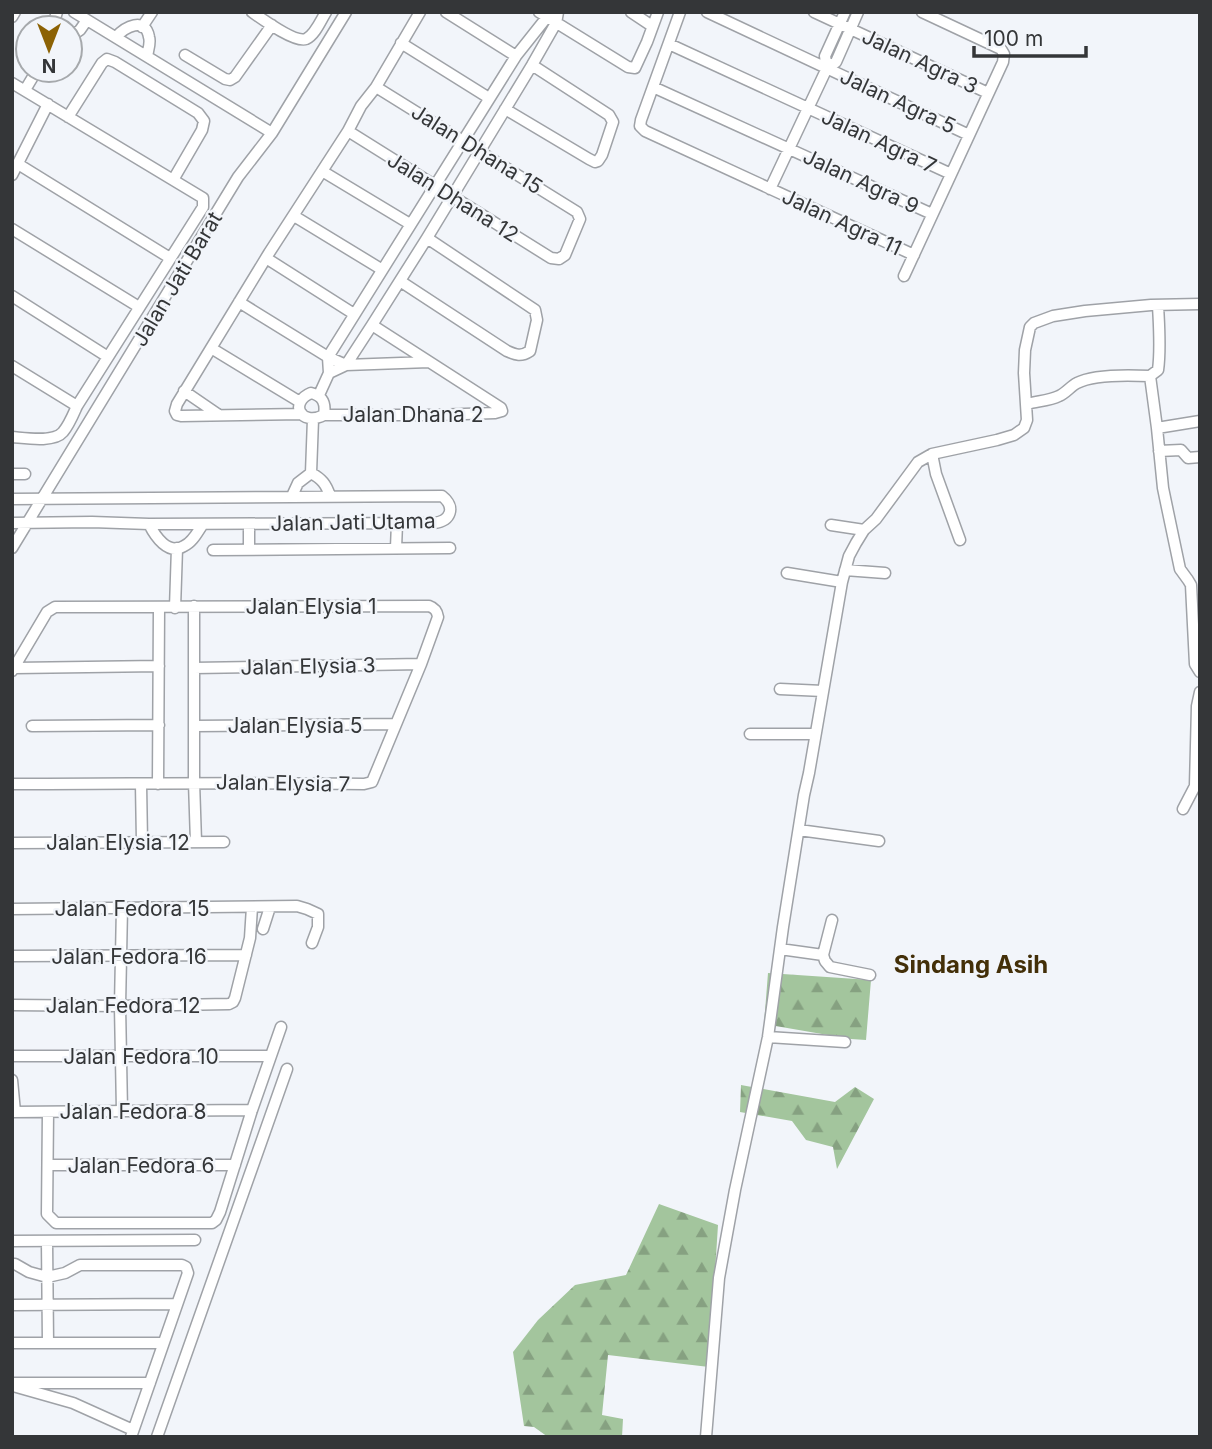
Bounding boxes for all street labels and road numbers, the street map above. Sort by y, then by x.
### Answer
street label: Jalan Agra 3 [858,23,982,99]
street label: Jalan Agra 5 [836,63,960,139]
street label: Jalan Dhana 15 [407,99,547,199]
street label: Jalan Agra 7 [818,104,940,178]
street label: Jalan Agra 9 [799,143,923,219]
street label: Jalan Dhana 12 [383,147,523,247]
street label: Jalan Agra 11 [778,183,906,261]
street label: Jalan Jati Barat [127,207,227,351]
street label: Jalan Dhana 2 [342,402,484,427]
street label: Jalan Jati Utama [270,508,436,536]
street label: Jalan Elysia 1 [246,594,377,619]
street label: Jalan Elysia 3 [240,652,376,680]
street label: Jalan Elysia 5 [227,713,363,738]
street label: Jalan Elysia 7 [216,769,350,797]
street label: Jalan Elysia 12 [46,830,190,855]
street label: Jalan Fedora 15 [54,896,210,921]
street label: Jalan Fedora 16 [51,944,207,969]
street label: Jalan Fedora 12 [45,993,201,1018]
street label: Jalan Fedora 10 [63,1044,219,1069]
street label: Jalan Fedora 8 [60,1099,206,1124]
street label: Jalan Fedora 6 [68,1153,214,1178]

